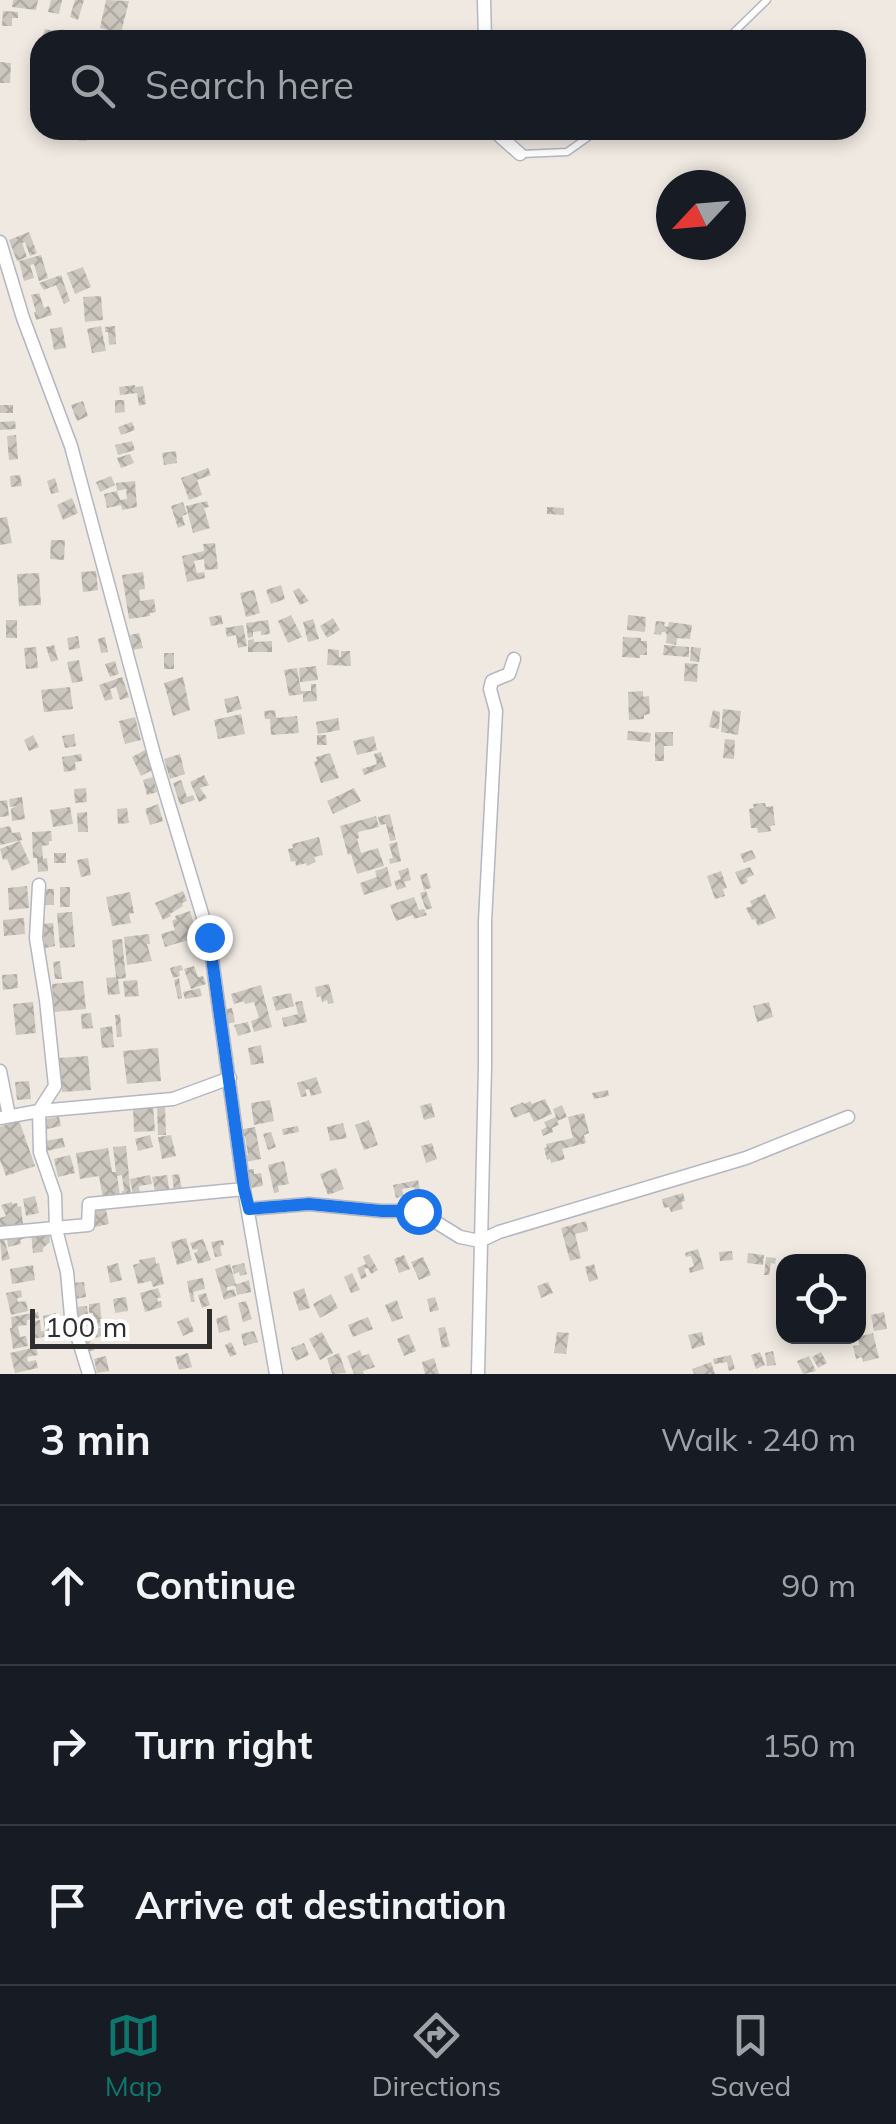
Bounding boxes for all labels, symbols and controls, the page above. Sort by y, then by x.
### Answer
search box [30,30,866,140]
icon: search [65,58,120,113]
text: Search here [145,61,354,109]
north arrow [656,170,746,260]
route end [187,915,233,961]
route start [396,1189,442,1235]
map controls [776,1254,866,1344]
button: locate [776,1254,866,1344]
scale bar [30,1304,212,1348]
text: 100 m [45,1309,127,1344]
text: 3 min [40,1413,151,1466]
text: Walk · 240 m [661,1419,856,1459]
icon: ahead [40,1558,95,1613]
text: Continue [135,1561,296,1609]
text: 90 m [781,1565,856,1605]
icon: right [40,1718,95,1773]
text: Turn right [135,1721,312,1769]
text: 150 m [762,1725,856,1765]
icon: arrive [40,1878,95,1933]
text: Arrive at destination [135,1881,507,1929]
tab: Map [105,2008,162,2103]
tab: Directions [372,2008,501,2103]
tab: Saved [710,2008,791,2103]

